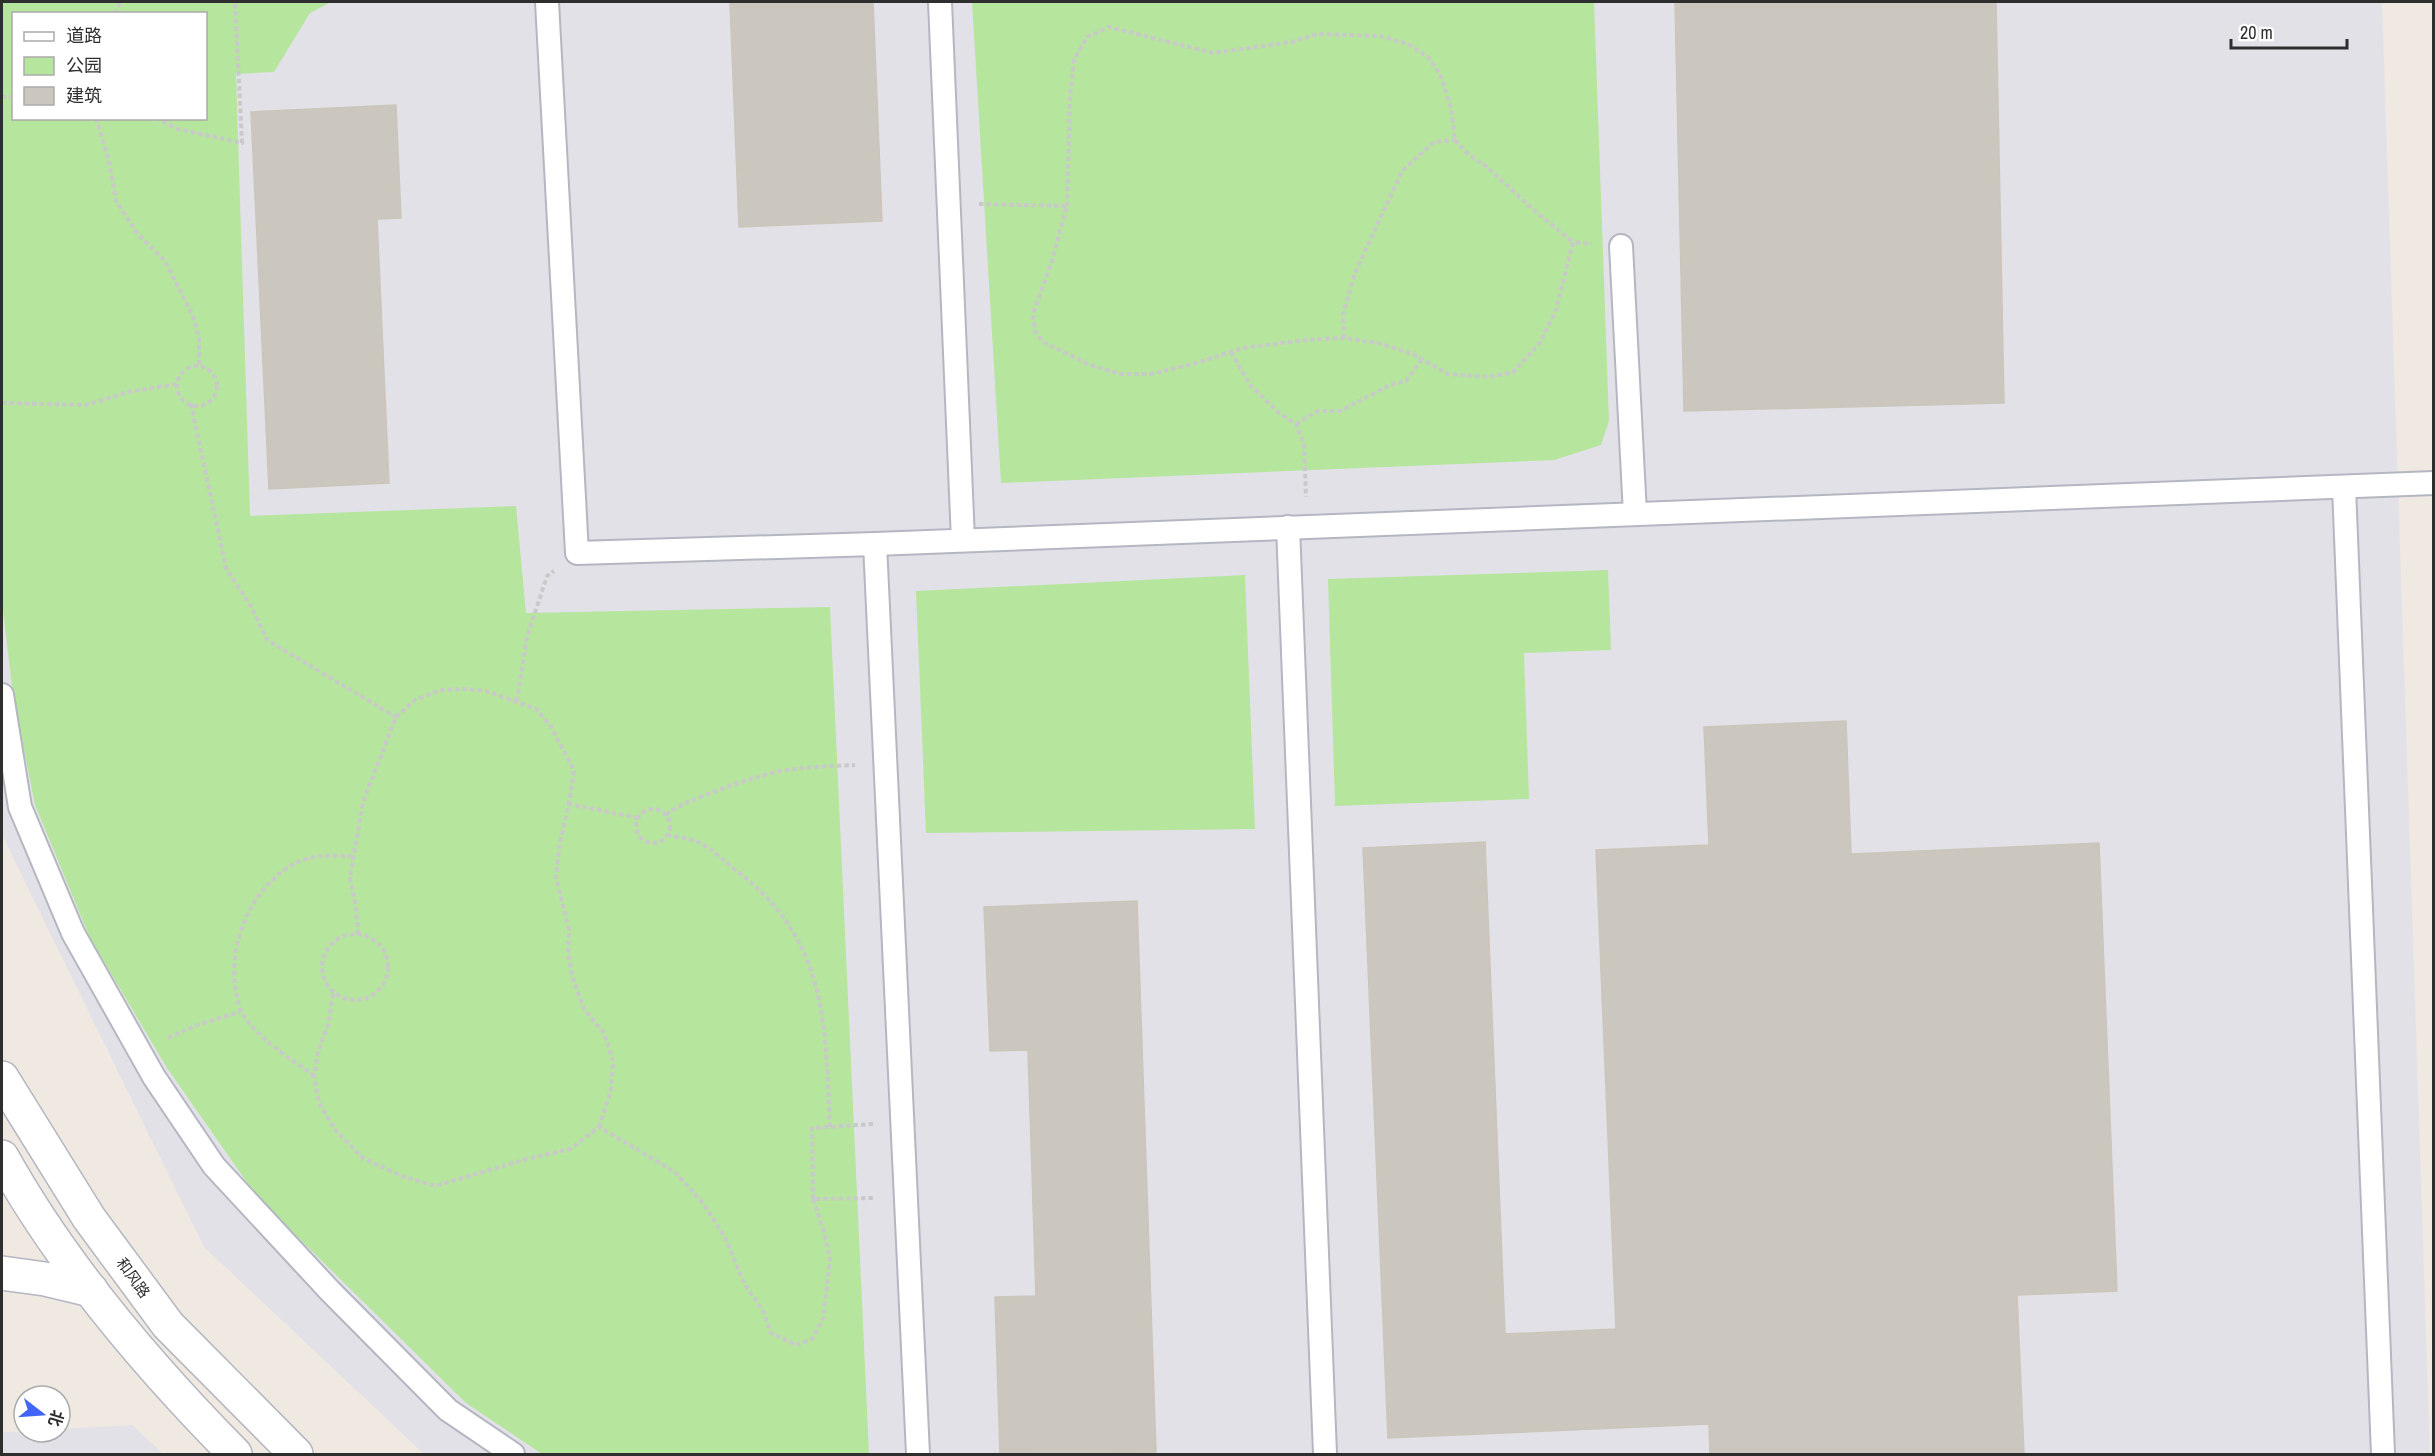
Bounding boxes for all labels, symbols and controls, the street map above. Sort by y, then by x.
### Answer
legend [12,12,207,120]
scale bar [2231,12,2346,50]
text: 20 m [2240,20,2273,45]
text: 道路 [66,23,102,48]
text: 公园 [66,53,102,78]
text: 建筑 [66,83,102,108]
street label: 和风路 [112,1253,155,1302]
north arrow [12,1384,72,1444]
text: 北 [43,1408,69,1429]

